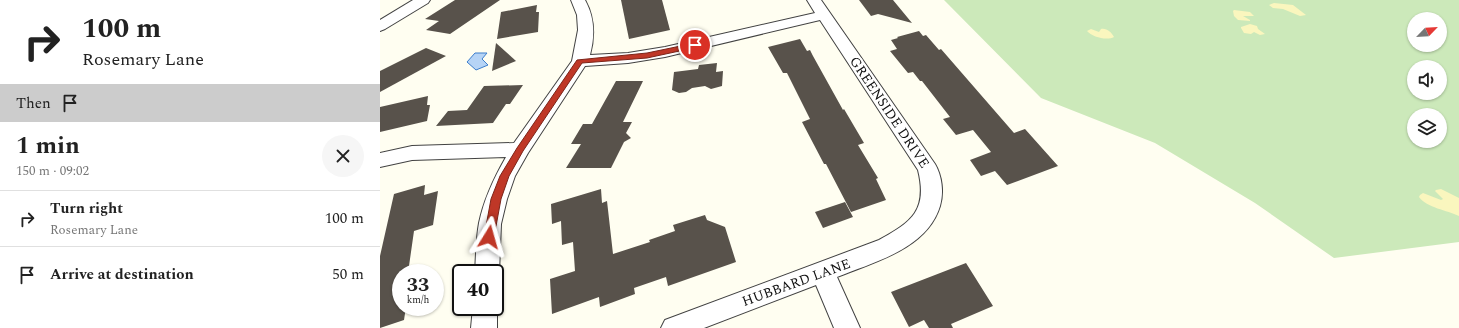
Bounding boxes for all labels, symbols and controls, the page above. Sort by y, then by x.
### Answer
text: 100 m [82,7,161,50]
north arrow [1407,12,1447,52]
map controls [1407,12,1447,148]
icon: right [16,16,68,68]
pin [678,28,712,62]
icon: arrive [684,34,706,56]
text: Rosemary Lane [82,46,204,73]
street label: GREENSIDE DRIVE [844,52,935,172]
button: sound [1407,60,1447,100]
text: Then [16,92,51,115]
icon: arrive [59,92,81,114]
button: layers [1407,108,1447,148]
text: 1 min [16,128,80,164]
button: close [322,135,364,177]
text: 150 m · 09:02 [16,161,89,181]
text: Turn right [50,197,123,220]
text: 100 m [325,207,364,230]
icon: right [16,208,38,230]
position arrow [468,216,510,258]
text: Rosemary Lane [50,220,138,240]
street label: HUBBARD LANE [739,253,853,312]
text: Arrive at destination [50,263,194,286]
text: 50 m [332,263,364,286]
icon: arrive [16,264,38,286]
speed limit sign: 40 [452,264,504,316]
text: 33 [407,270,429,300]
text: km/h [407,292,429,308]

